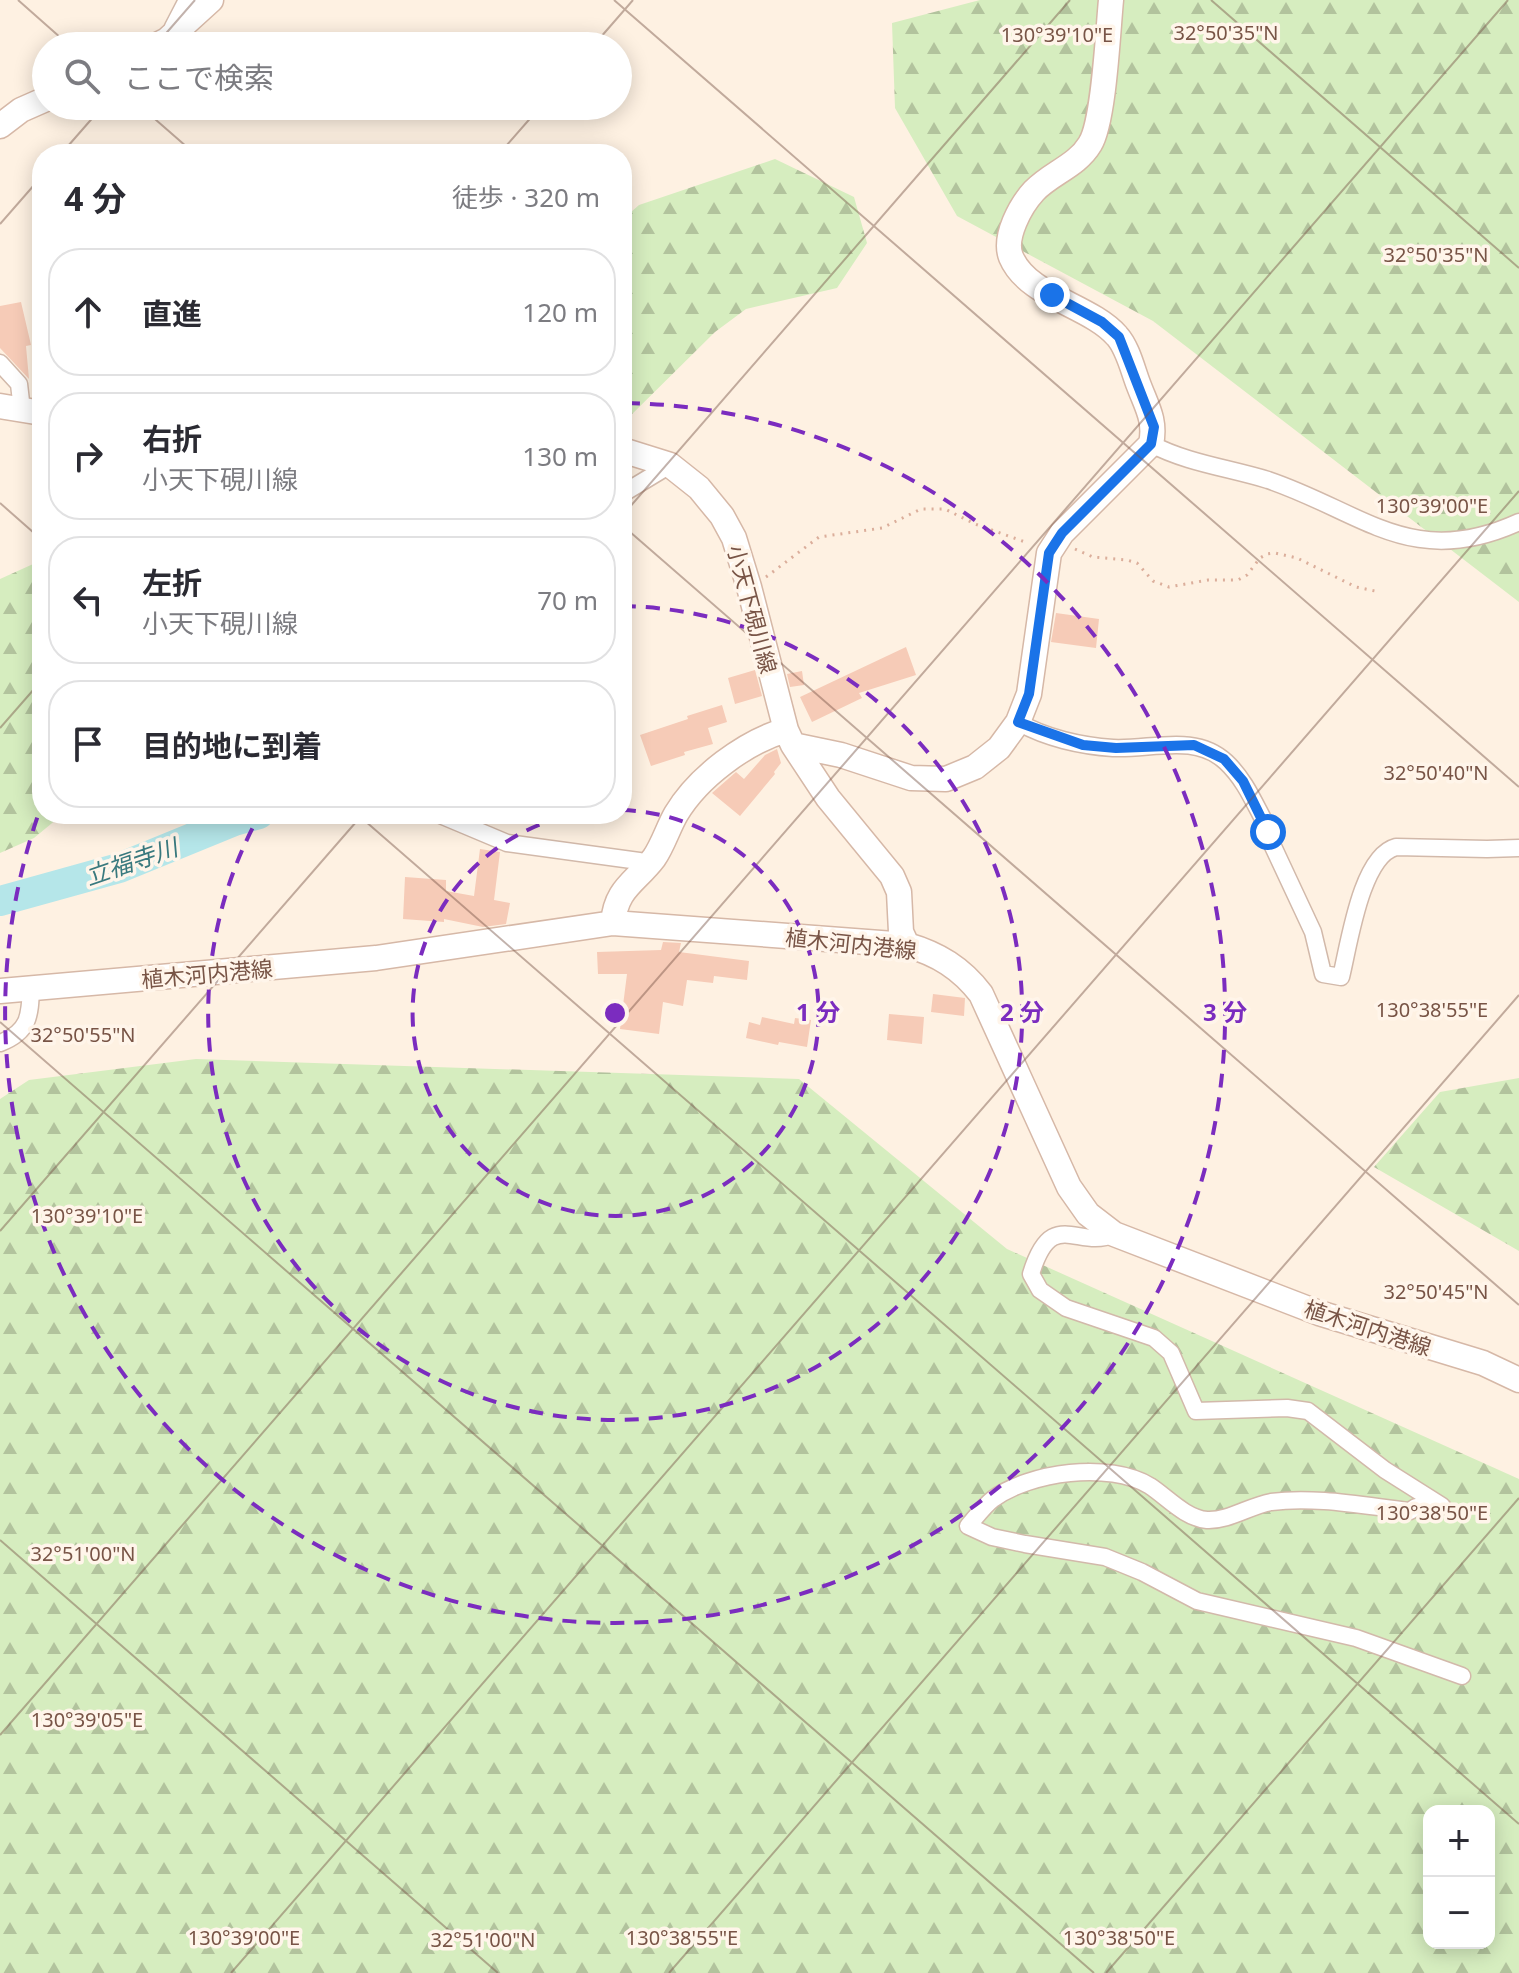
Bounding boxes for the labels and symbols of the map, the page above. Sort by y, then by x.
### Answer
text: 32°50'35"N [1173,19,1279,46]
text: 130°39'10"E [1001,21,1113,48]
text: 32°50'35"N [1383,241,1489,268]
route end [1034,277,1070,313]
text: 130°39'00"E [1376,492,1488,519]
street label: 小天下硯川線 [721,541,785,677]
text: 32°50'40"N [1383,759,1489,786]
route start [1250,814,1286,850]
water label: 立福寺川 [80,829,185,892]
street label: 植木河内港線 [784,921,918,965]
street label: 植木河内港線 [140,952,274,994]
text: 1 分 [796,995,840,1028]
text: 2 分 [1000,995,1044,1028]
text: 3 分 [1203,995,1247,1028]
text: 130°38'55"E [1376,996,1488,1023]
centre of rings [601,999,629,1027]
text: 32°50'55"N [30,1021,136,1048]
text: 130°39'10"E [31,1202,143,1229]
text: 32°50'45"N [1383,1278,1489,1305]
street label: 植木河内港線 [1301,1292,1435,1362]
text: 130°38'50"E [1376,1499,1488,1526]
text: 32°51'00"N [30,1540,136,1567]
text: 130°39'05"E [31,1706,143,1733]
text: 130°39'00"E [188,1924,300,1951]
text: 130°38'55"E [626,1924,738,1951]
text: 130°38'50"E [1063,1924,1175,1951]
text: 32°51'00"N [430,1926,536,1953]

